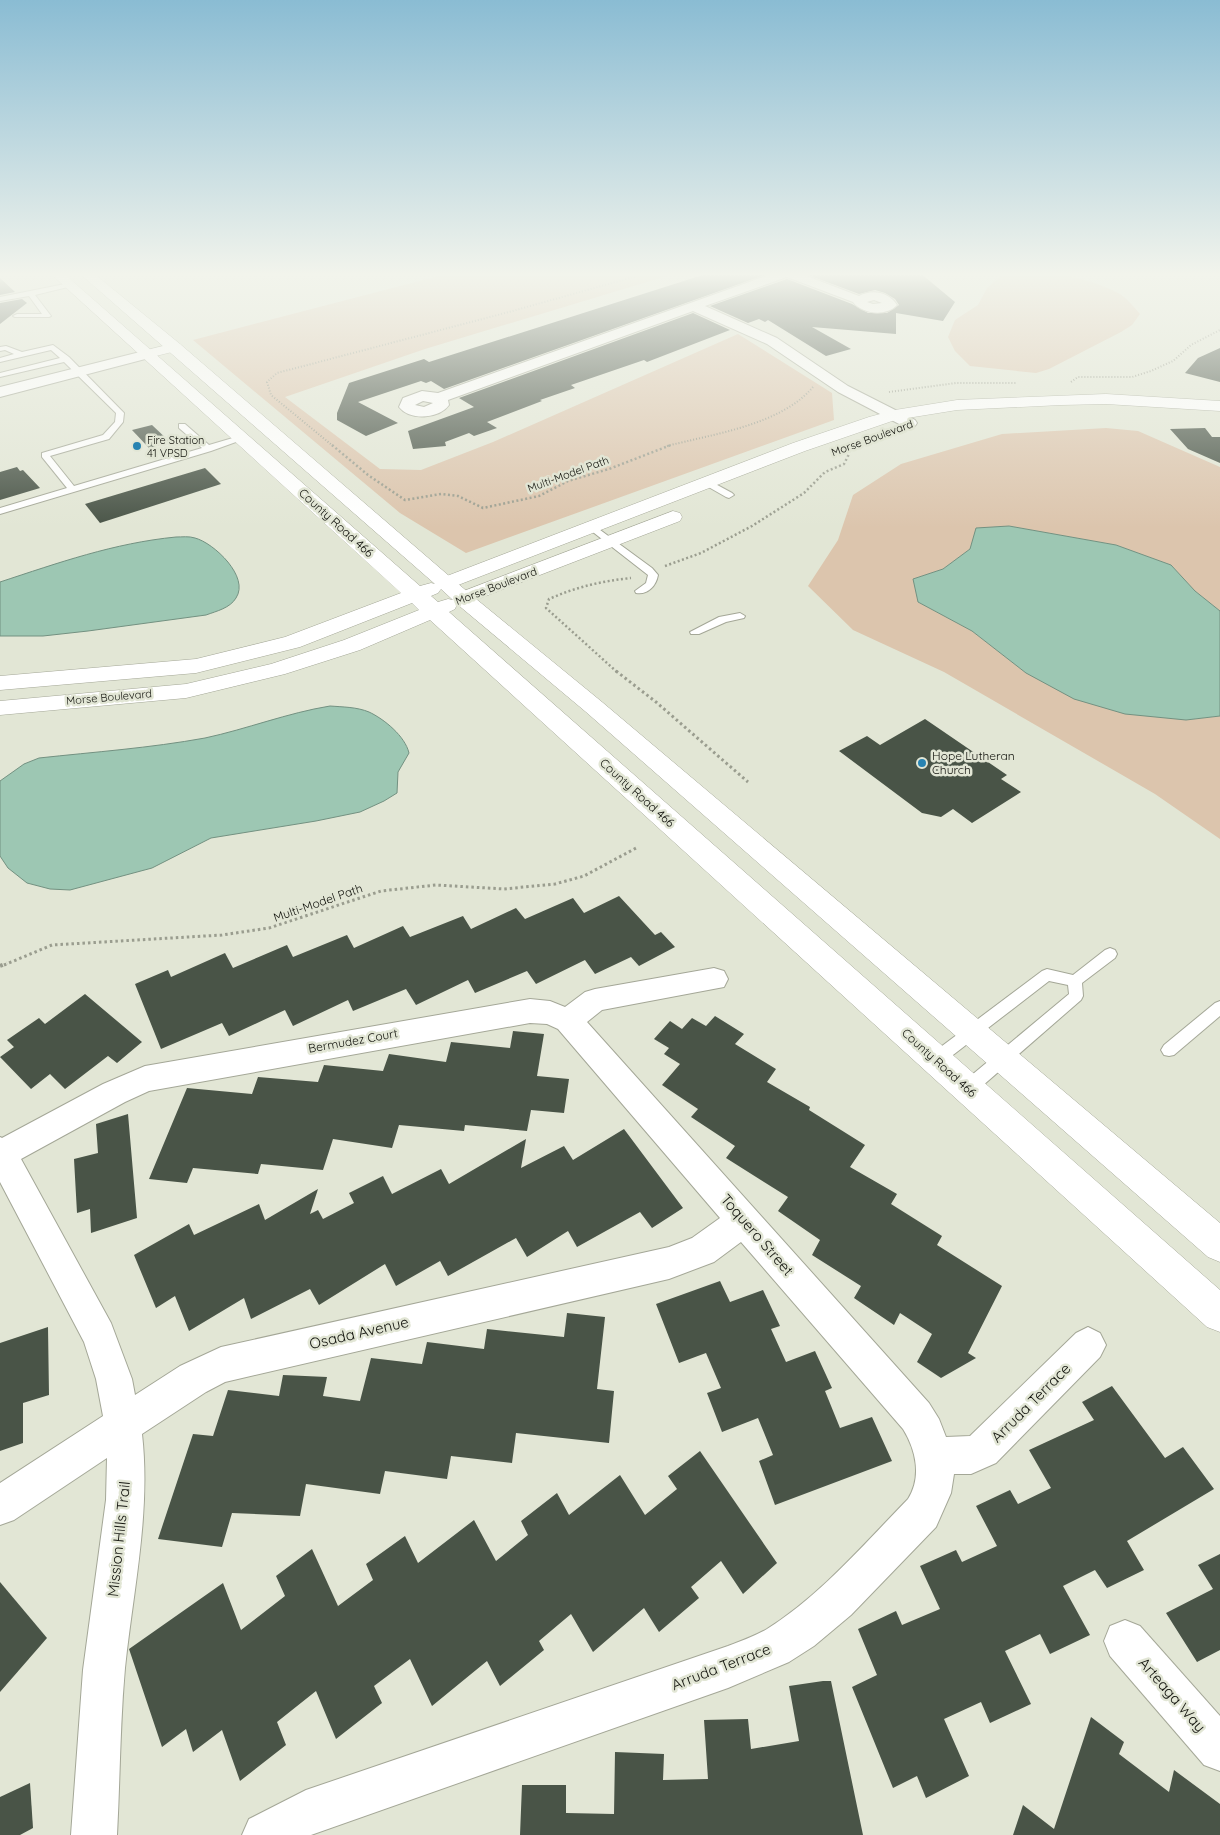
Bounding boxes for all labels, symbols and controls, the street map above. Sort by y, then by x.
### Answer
street label: Morse Boulevard [829,417,915,459]
place label: Fire Station 41 VPSD [147,433,204,460]
marker: Fire Station 41 VPSD [131,440,143,452]
street label: Multi-Model Path [525,453,611,495]
street label: County Road 466 [296,485,377,560]
street label: Morse Boulevard [453,564,539,608]
street label: Morse Boulevard [65,686,153,708]
place label: Hope Lutheran Church [932,748,1015,777]
street label: County Road 466 [597,755,678,830]
marker: Hope Lutheran Church [916,757,928,769]
street label: Multi-Model Path [271,880,364,925]
street label: Bermudez Court [307,1025,399,1056]
street label: County Road 466 [899,1025,980,1100]
street label: Toquero Street [717,1190,798,1279]
street label: Osada Avenue [307,1312,410,1353]
street label: Arruda Terrace [987,1359,1074,1446]
street label: Mission Hills Trail [103,1480,134,1598]
street label: Arruda Terrace [669,1639,773,1694]
street label: Arteaga Way [1135,1654,1210,1736]

